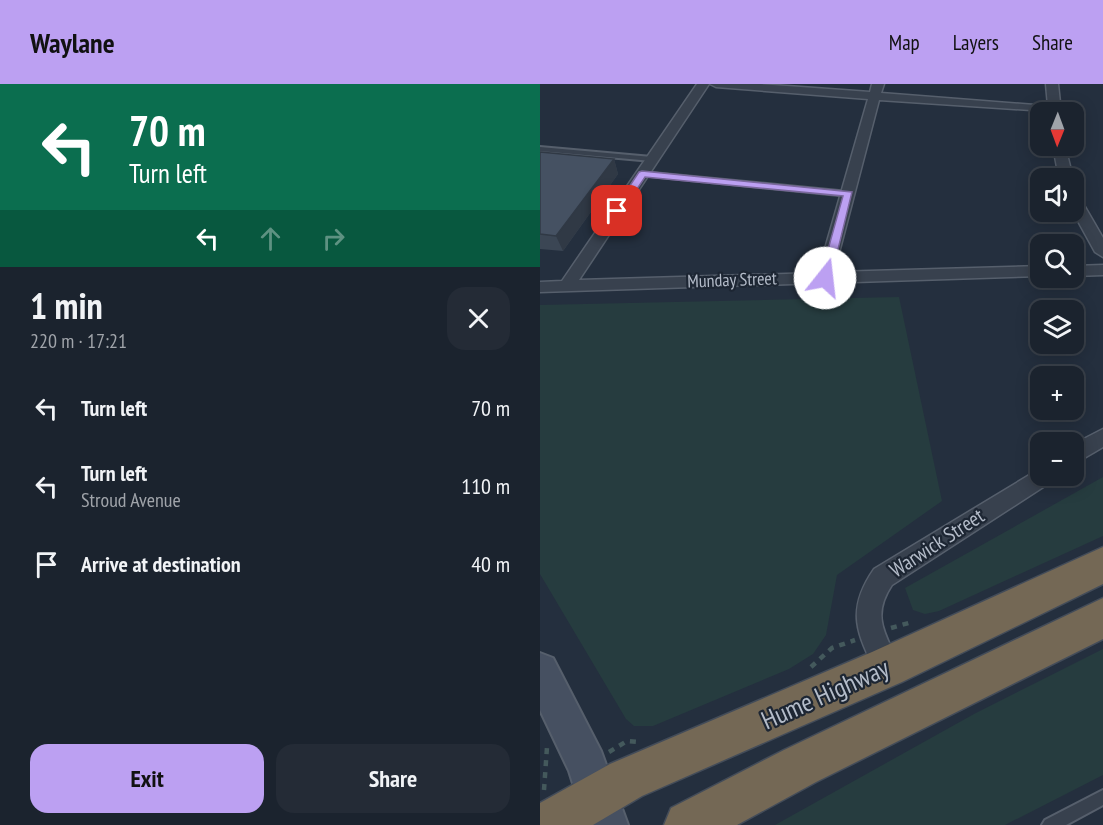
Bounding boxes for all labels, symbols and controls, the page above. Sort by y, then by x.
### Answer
text: Waylane [30,24,115,61]
text: Map [889,29,920,56]
text: Layers [953,29,999,56]
text: Share [1032,29,1073,56]
north arrow [1030,102,1084,156]
map controls [1030,102,1084,486]
text: 70 m [129,103,206,158]
icon: left [30,108,108,186]
text: Turn left [129,156,207,190]
button: sound [1030,168,1084,222]
pin [591,185,642,236]
icon: arrive [600,194,633,227]
icon: left [191,222,224,255]
icon: ahead [254,222,287,255]
icon: right [317,222,350,255]
button: search [1030,234,1084,288]
position arrow [793,246,857,310]
street label: Munday Street [687,266,777,293]
text: 1 min [30,282,103,329]
button: close [447,287,510,350]
button: layers [1030,300,1084,354]
text: 220 m · 17:21 [30,328,127,354]
button: + [1030,366,1084,420]
icon: left [30,392,63,425]
text: Turn left [81,394,147,422]
text: 70 m [471,394,510,422]
button: − [1030,432,1084,486]
text: Turn left [81,459,147,487]
icon: left [30,470,63,503]
text: 110 m [461,472,510,500]
text: Stroud Avenue [81,487,181,513]
street label: Warwick Street [884,502,989,583]
icon: arrive [30,548,63,581]
text: Arrive at destination [81,550,241,578]
text: 40 m [471,550,510,578]
street label: Hume Highway [756,651,894,736]
button: Exit [30,744,264,813]
button: Share [276,744,510,813]

